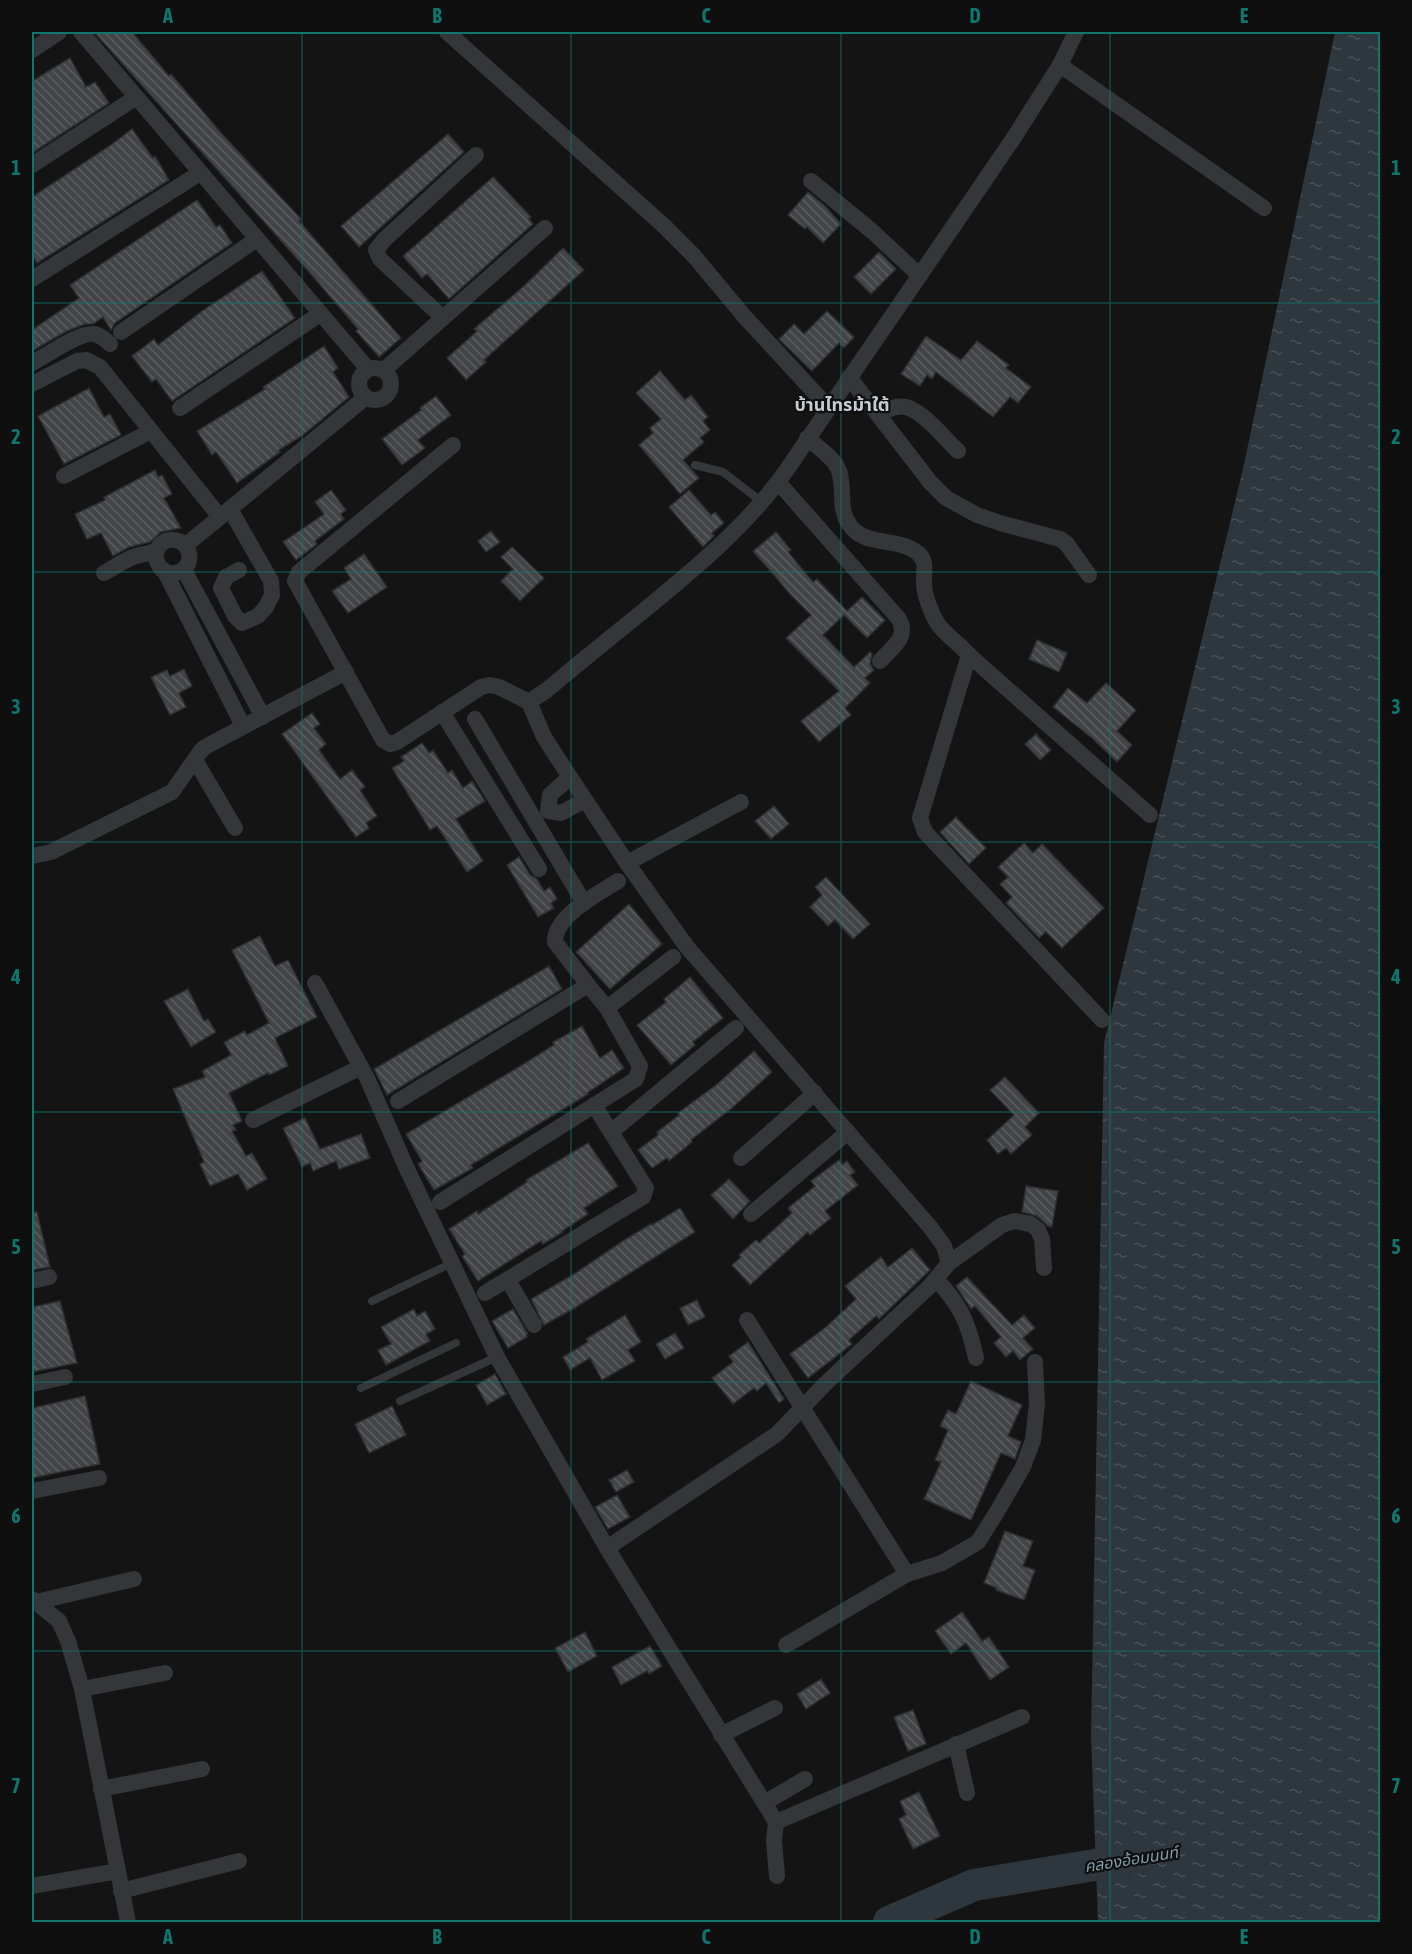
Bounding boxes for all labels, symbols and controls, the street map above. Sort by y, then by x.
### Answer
text: A [162,4,173,27]
text: B [432,4,442,27]
text: C [702,4,711,27]
text: D [969,4,981,27]
text: E [1240,4,1249,27]
text: 1 [11,156,21,179]
text: 1 [1391,156,1401,179]
district label: บ้านไทรม้าใต้ [794,394,890,415]
text: 2 [11,425,21,448]
text: 2 [1391,425,1401,448]
text: 3 [11,695,21,718]
text: 3 [1391,695,1401,718]
text: 4 [10,965,21,988]
text: 4 [1390,965,1401,988]
text: 5 [11,1235,21,1258]
text: 5 [1391,1235,1401,1258]
text: 6 [11,1504,21,1527]
text: 6 [1391,1504,1401,1527]
text: 7 [11,1774,21,1797]
text: 7 [1391,1774,1401,1797]
water label: คลองอ้อมนนท์ [1083,1842,1182,1875]
text: A [162,1925,173,1948]
text: B [432,1925,442,1948]
text: C [702,1925,711,1948]
text: D [969,1925,981,1948]
text: E [1240,1925,1249,1948]

